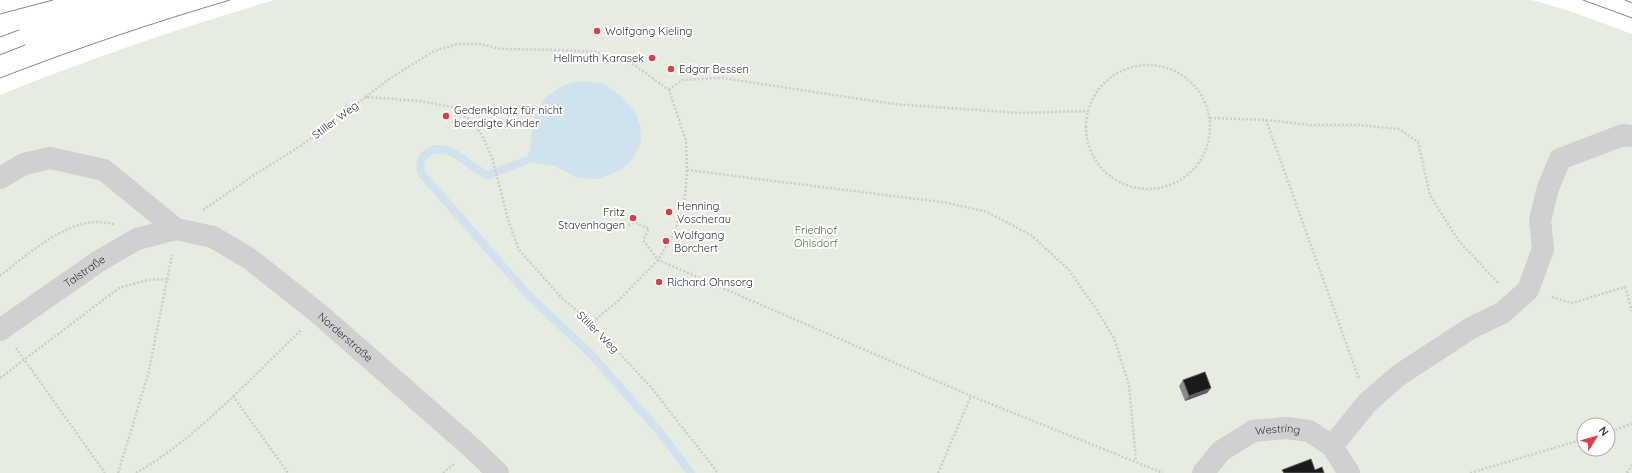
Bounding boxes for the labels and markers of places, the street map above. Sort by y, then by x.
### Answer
place label: Wolfgang Kieling [605,24,692,38]
marker: Wolfgang Kieling [592,26,602,36]
place label: Hellmuth Karasek [553,51,644,65]
marker: Hellmuth Karasek [647,53,657,63]
place label: Edgar Bessen [679,62,749,76]
marker: Edgar Bessen [666,64,676,74]
place label: Gedenkplatz für nicht beerdigte Kinder [454,103,563,130]
marker: Gedenkplatz für nicht beerdigte Kinder [441,111,451,121]
place label: Henning Voscherau [677,199,731,226]
place label: Fritz Stavenhagen [558,205,625,232]
marker: Henning Voscherau [664,207,674,217]
marker: Fritz Stavenhagen [628,213,638,223]
place label: Wolfgang Borchert [674,228,724,255]
marker: Wolfgang Borchert [661,236,671,246]
place label: Richard Ohnsorg [667,275,753,289]
marker: Richard Ohnsorg [654,277,664,287]

